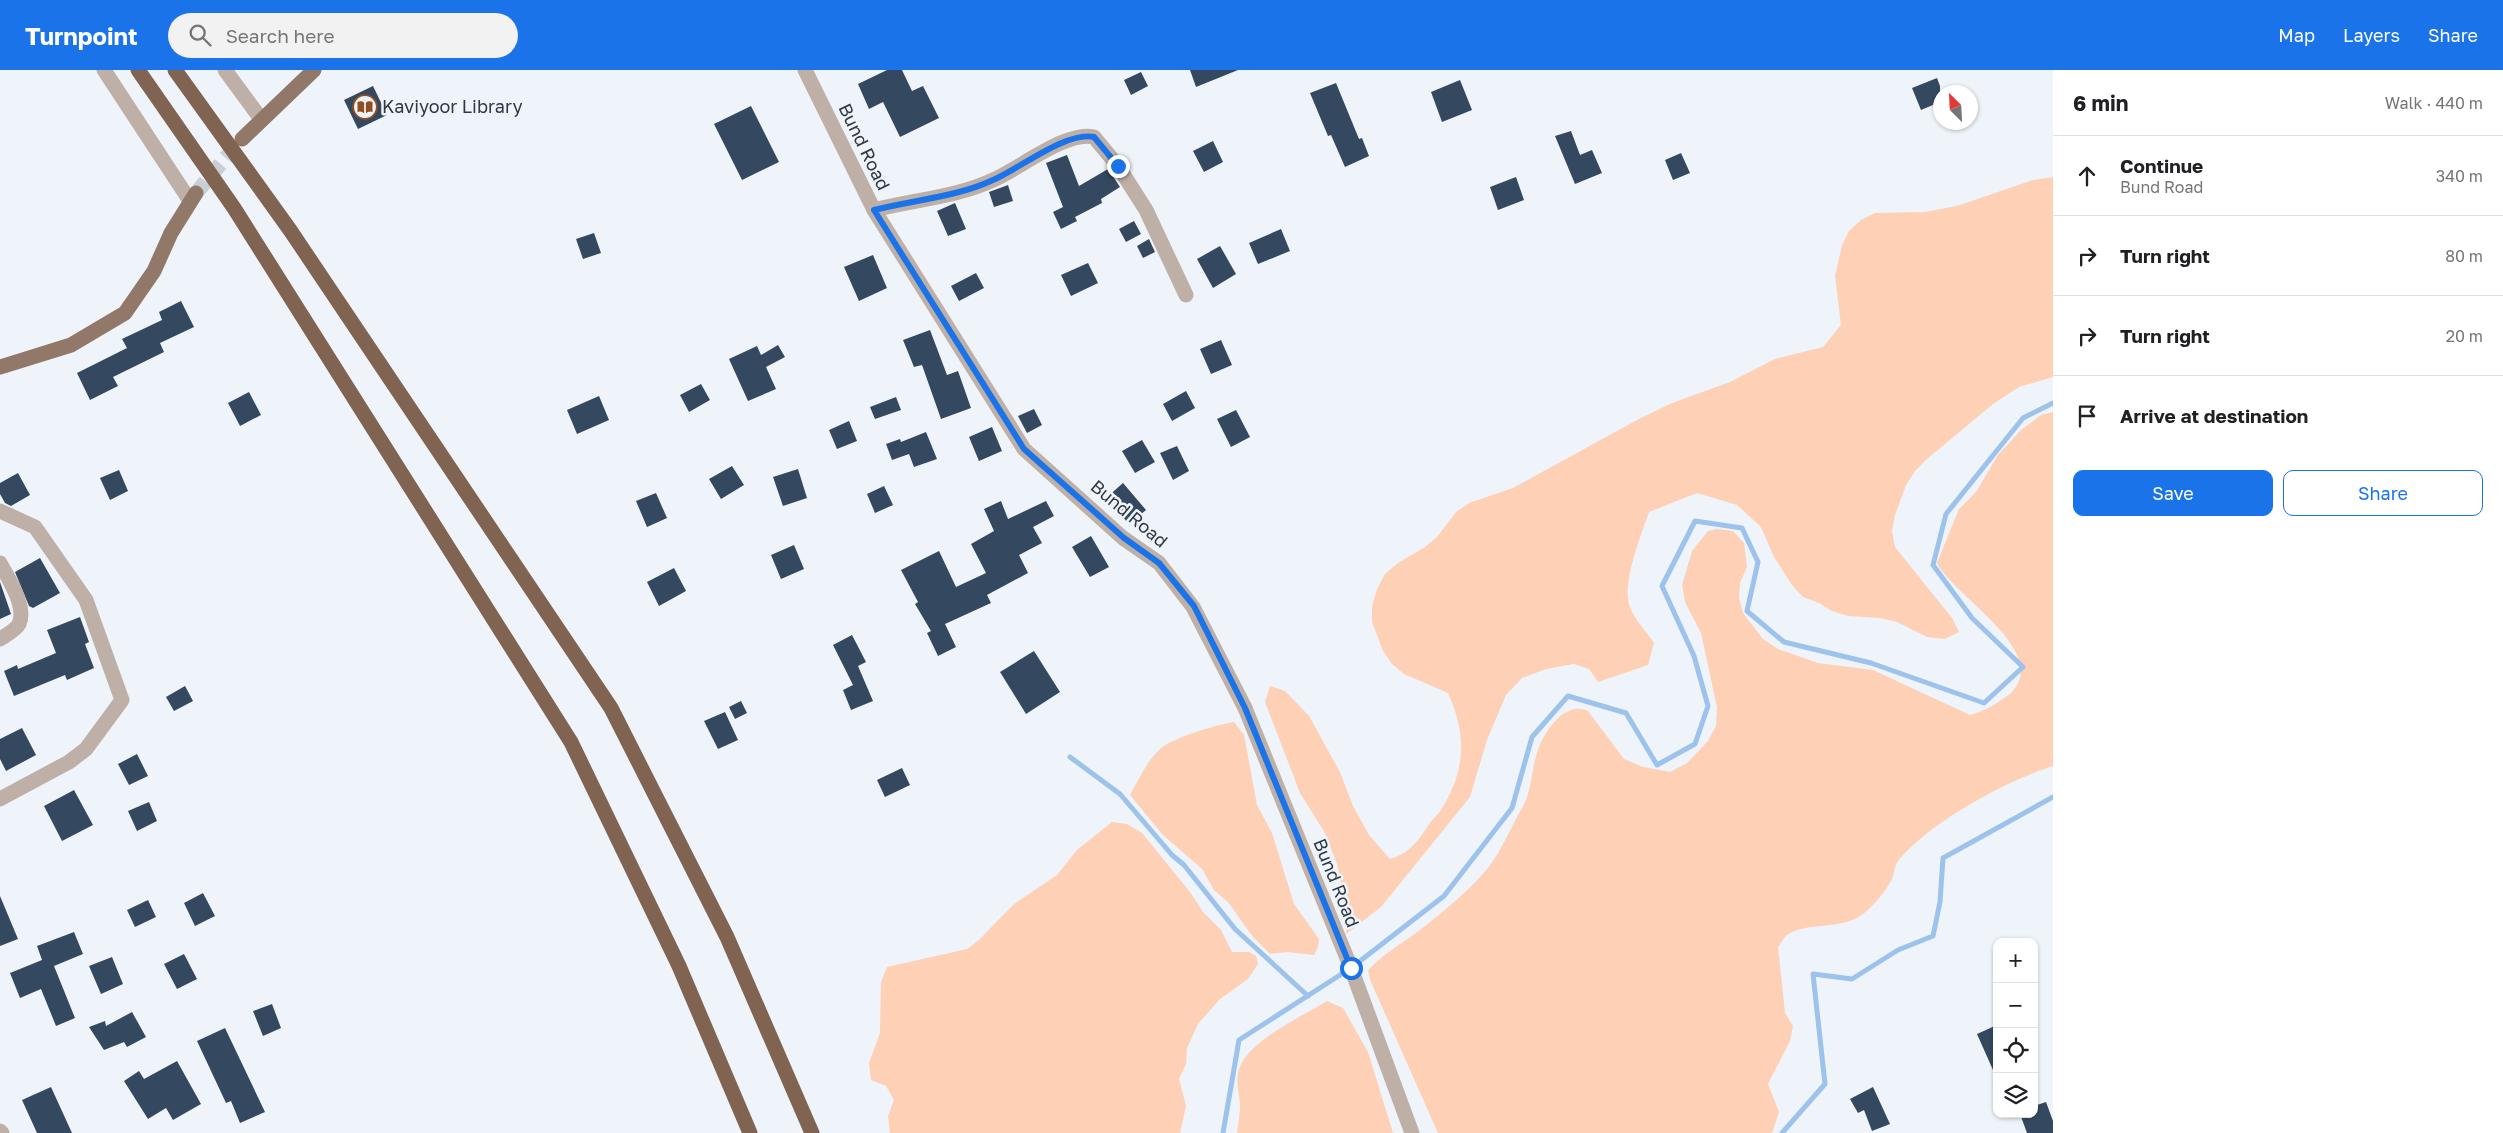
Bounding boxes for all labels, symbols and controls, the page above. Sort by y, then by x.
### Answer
search box [168,13,518,58]
text: Turnpoint [25,21,138,50]
icon: search [186,21,214,49]
text: Search here [226,24,335,47]
text: Map [2278,24,2315,46]
text: Layers [2343,24,2400,46]
text: Share [2428,24,2478,46]
north arrow [1933,85,1978,130]
text: 6 min [2073,90,2128,116]
text: Walk · 440 m [2385,93,2483,113]
library icon: Kaviyoor Library [352,94,378,120]
place label: Kaviyoor Library [382,95,523,117]
street label: Bund Road [834,100,895,193]
text: Continue [2120,154,2203,177]
route end [1107,155,1130,178]
icon: ahead [2073,162,2101,190]
text: 340 m [2436,166,2483,186]
text: Bund Road [2120,177,2203,197]
icon: right [2073,242,2101,270]
text: Turn right [2120,244,2210,267]
text: 80 m [2445,246,2483,266]
icon: right [2073,322,2101,350]
text: Turn right [2120,324,2210,347]
text: 20 m [2446,326,2483,346]
icon: arrive [2073,402,2101,430]
text: Arrive at destination [2120,404,2308,427]
button: Save [2073,470,2273,516]
button: Share [2283,470,2483,516]
street label: Bund Road [1087,475,1173,552]
street label: Bund Road [1309,835,1365,930]
map controls [1993,938,2038,1118]
button: + [1993,938,2038,983]
route start [1340,957,1363,980]
button: − [1993,983,2038,1028]
button: locate [1993,1028,2038,1073]
button: layers [1993,1073,2038,1118]

